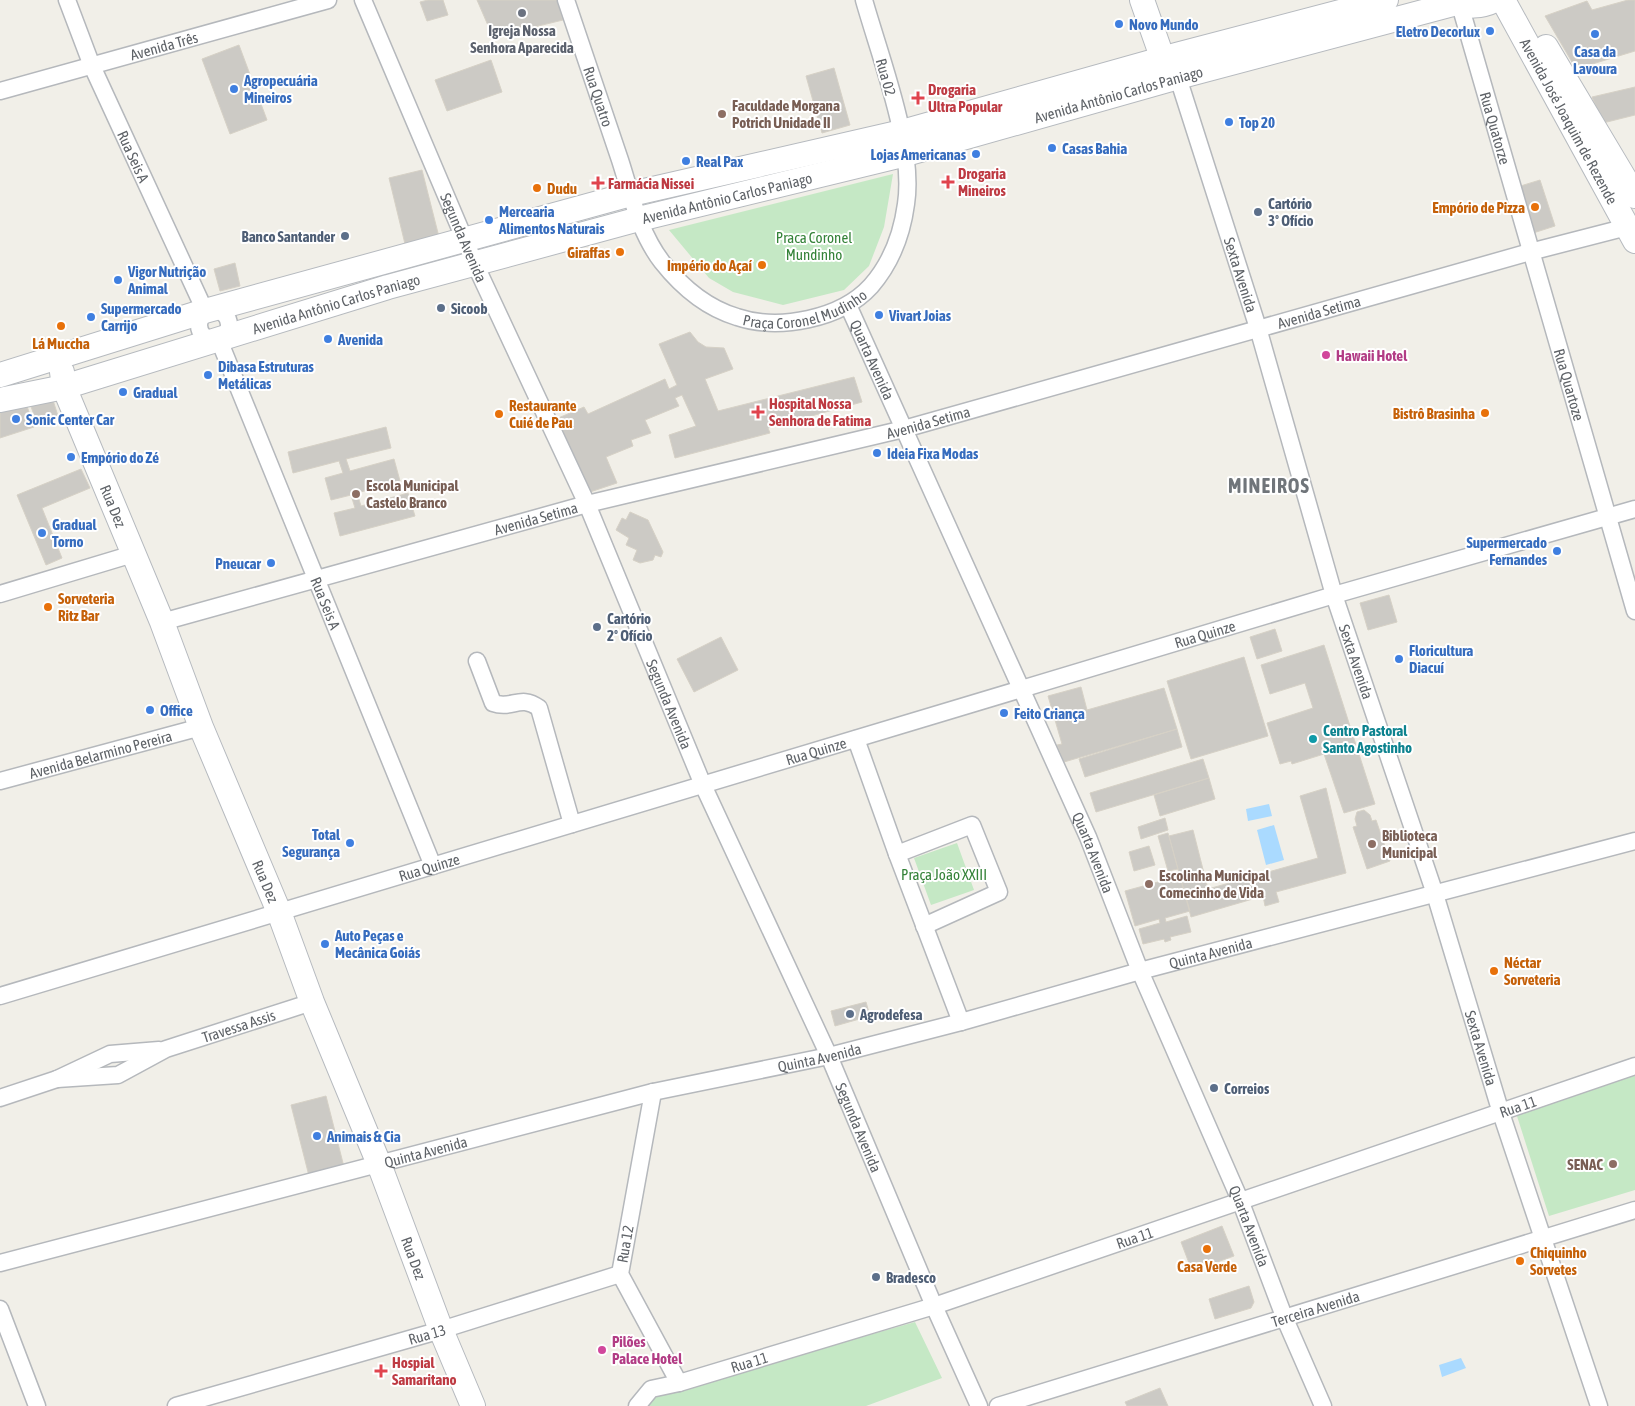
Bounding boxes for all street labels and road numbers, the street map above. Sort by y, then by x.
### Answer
street label: Avenida Três [128,28,199,63]
street label: Avenida José Joaquim de Rezende [1517,35,1622,207]
street label: Rua 02 [873,56,899,98]
street label: Avenida Antônio Carlos Paniago [1032,62,1205,126]
street label: Rua Quatro [581,64,617,129]
street label: Rua Quatorze [1477,90,1514,166]
street label: Rua Seis A [114,128,153,185]
street label: Avenida Antônio Carlos Paniago [640,169,814,226]
street label: Segunda Avenida [437,190,491,285]
street label: Sexta Avenida [1221,235,1261,314]
street label: Avenida Antônio Carlos Paniago [251,270,423,338]
street label: Praça Coronel Mudinho [742,286,870,331]
street label: Avenida Setima [1275,292,1363,332]
street label: Quarta Avenida [847,317,898,402]
street label: Rua Quartoze [1551,346,1588,423]
street label: Avenida Setima [885,402,972,441]
street label: Rua Dez [97,482,130,530]
street label: Avenida Setima [492,499,579,538]
street label: Rua Seis A [308,574,345,632]
street label: Rua Quinze [1172,617,1237,651]
street label: Sexta Avenida [1336,622,1377,701]
street label: Segunda Avenida [644,657,696,751]
street label: Avenida Belarmino Pereira [27,727,174,781]
street label: Rua Quinze [783,734,849,768]
street label: Quarta Avenida [1069,809,1117,895]
street label: Rua Quinze [397,850,462,884]
street label: Rua Dez [250,857,283,905]
street label: Quinta Avenida [1167,933,1254,972]
street label: Travessa Assis [200,1006,277,1045]
street label: Sexta Avenida [1462,1008,1501,1087]
street label: Quinta Avenida [776,1040,863,1075]
street label: Segunda Avenida [833,1080,885,1175]
street label: Rua 11 [1497,1092,1538,1120]
street label: Quinta Avenida [382,1133,469,1171]
street label: Quarta Avenida [1226,1183,1273,1269]
street label: Rua 11 [1114,1223,1155,1252]
street label: Rua 12 [613,1224,637,1264]
street label: Rua Dez [398,1234,430,1282]
street label: Terceira Avenida [1269,1287,1361,1330]
street label: Rua 13 [406,1321,448,1347]
street label: Rua 11 [729,1348,770,1375]

